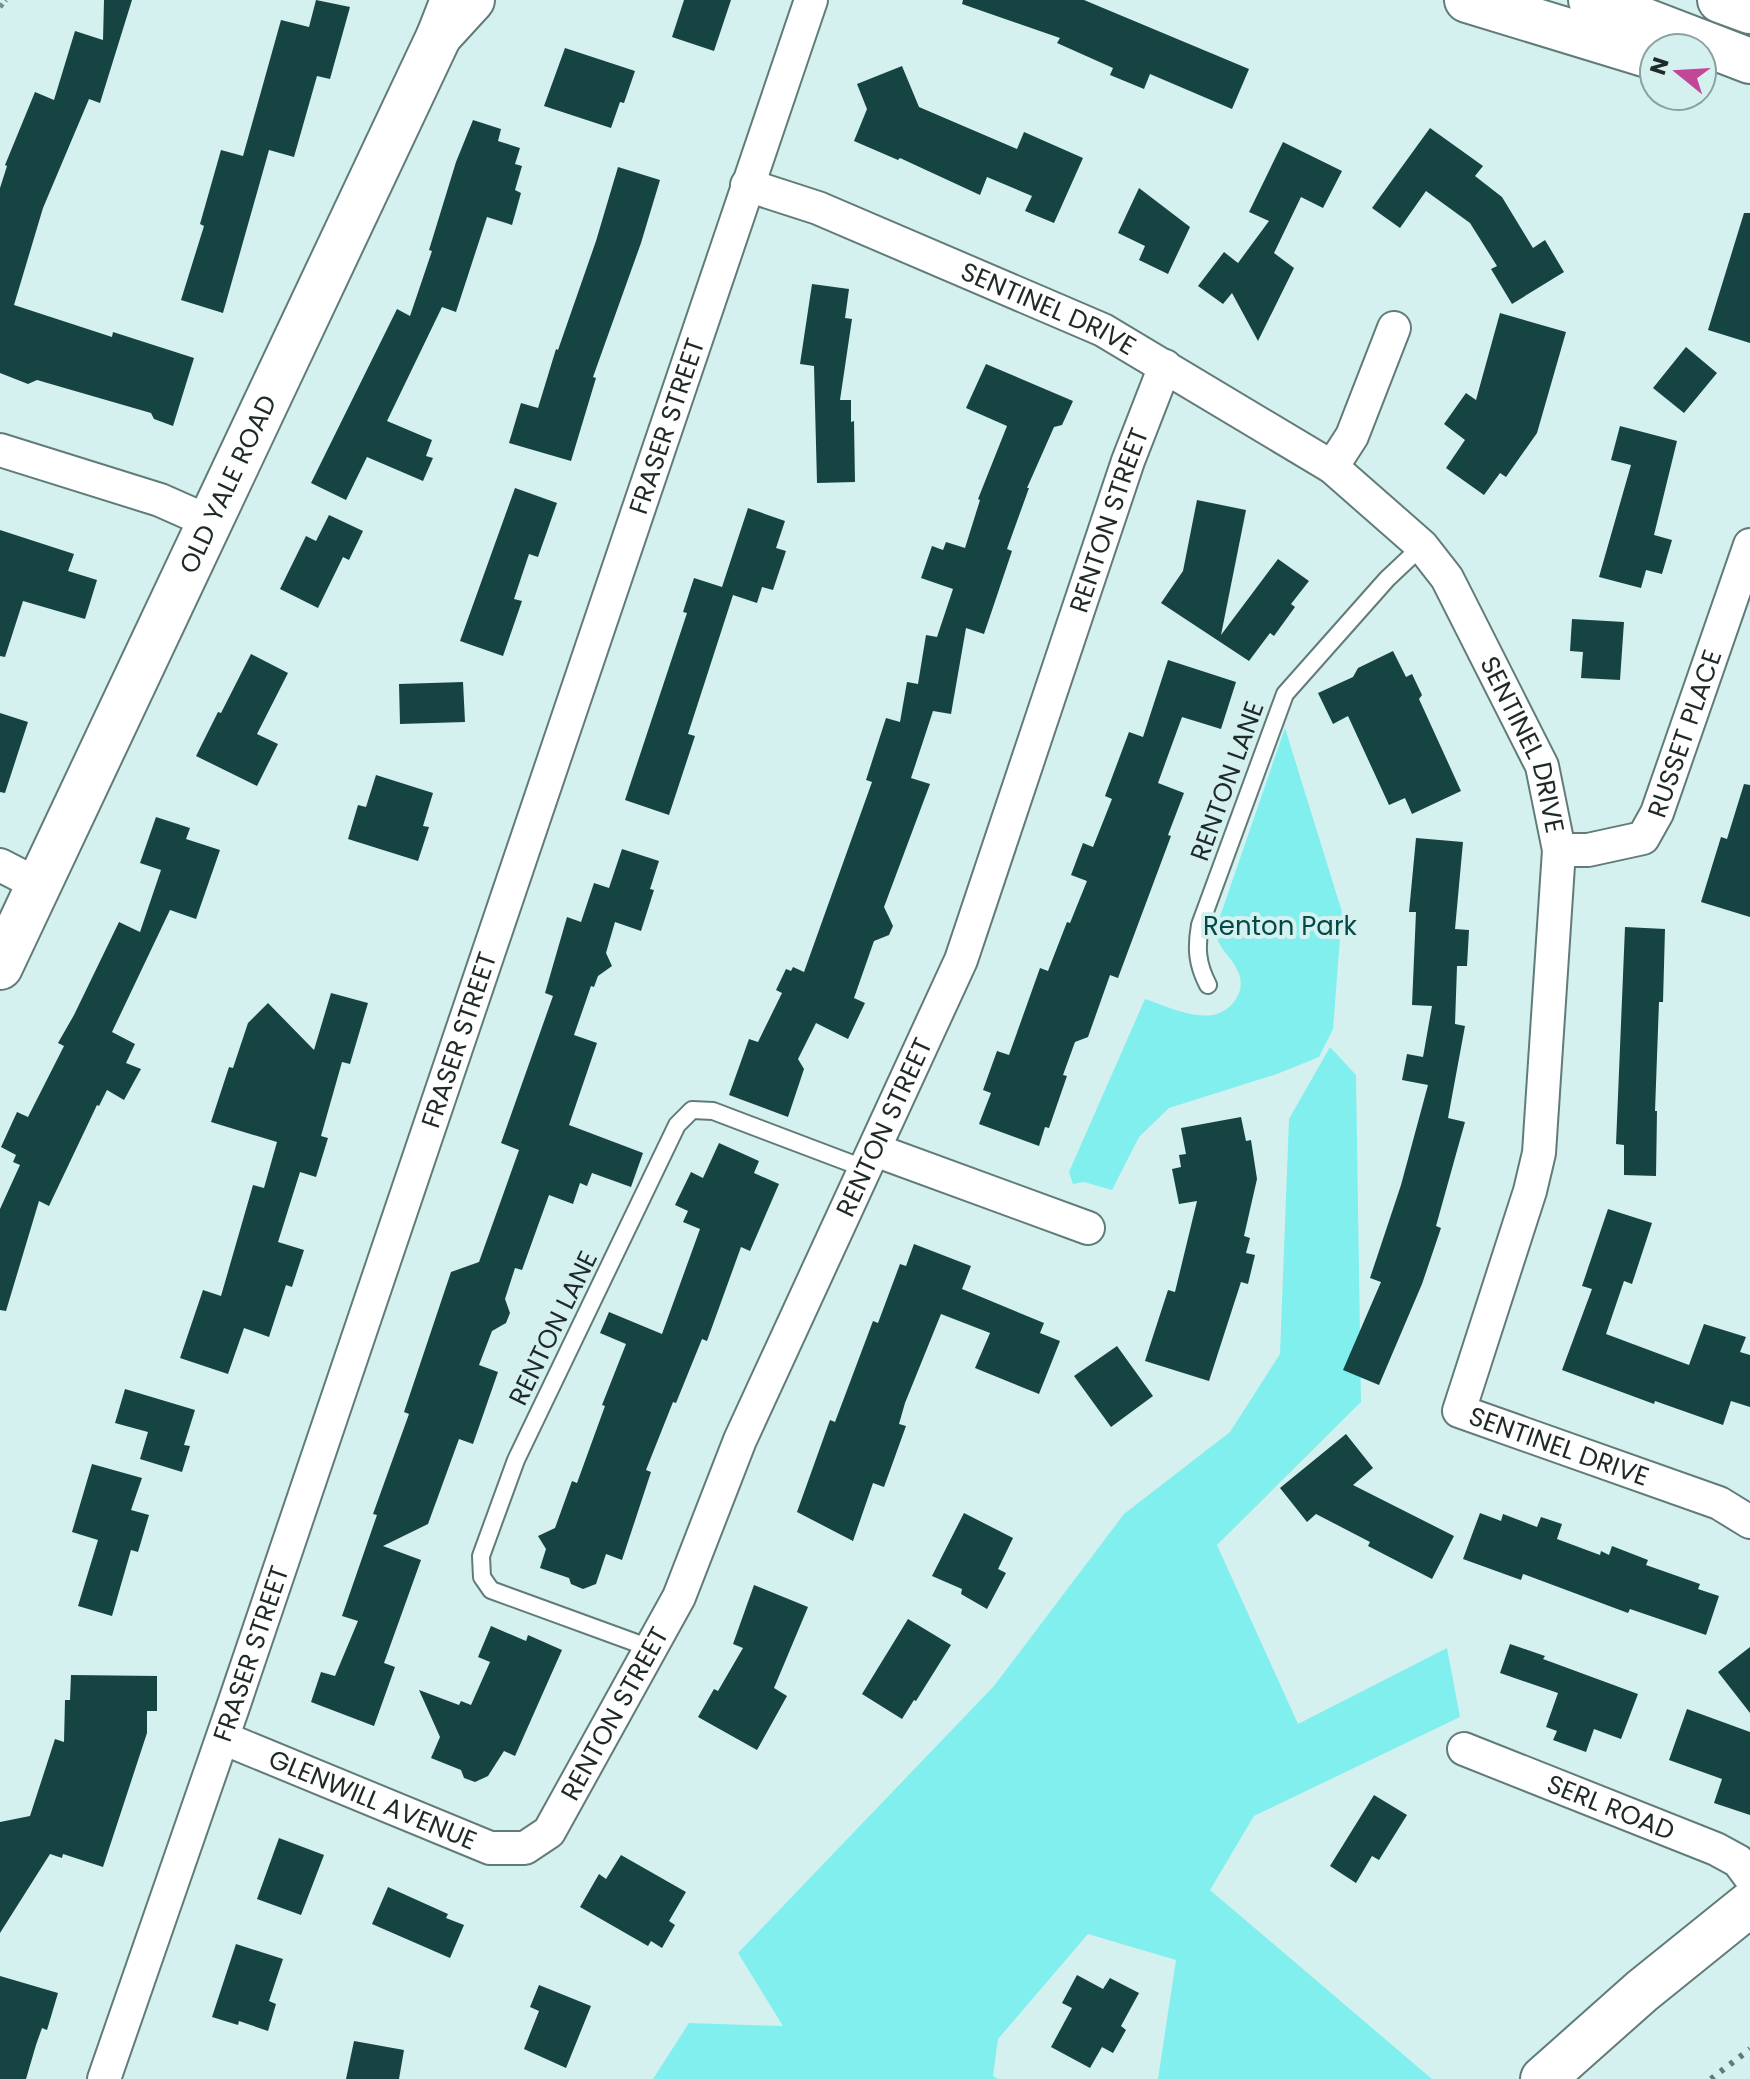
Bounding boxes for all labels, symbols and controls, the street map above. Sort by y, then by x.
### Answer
north arrow [1638,32,1718,112]
text: N [1642,53,1677,79]
street label: SENTINEL DRIVE [955,253,1143,364]
street label: FRASER STREET [620,333,713,519]
street label: OLD YALE ROAD [171,389,285,579]
street label: RENTON STREET [1061,422,1157,617]
street label: RUSSET PLACE [1639,645,1730,822]
street label: SENTINEL DRIVE [1471,650,1573,836]
street label: RENTON LANE [1181,696,1273,866]
park label: Renton Park [1203,908,1358,944]
street label: FRASER STREET [412,947,505,1133]
street label: RENTON STREET [827,1032,941,1222]
street label: RENTON LANE [500,1245,606,1411]
street label: SENTINEL DRIVE [1464,1398,1654,1495]
street label: FRASER STREET [204,1561,298,1747]
street label: RENTON STREET [552,1620,677,1807]
street label: GLENWILL AVENUE [263,1741,482,1859]
street label: SERL ROAD [1542,1766,1680,1849]

